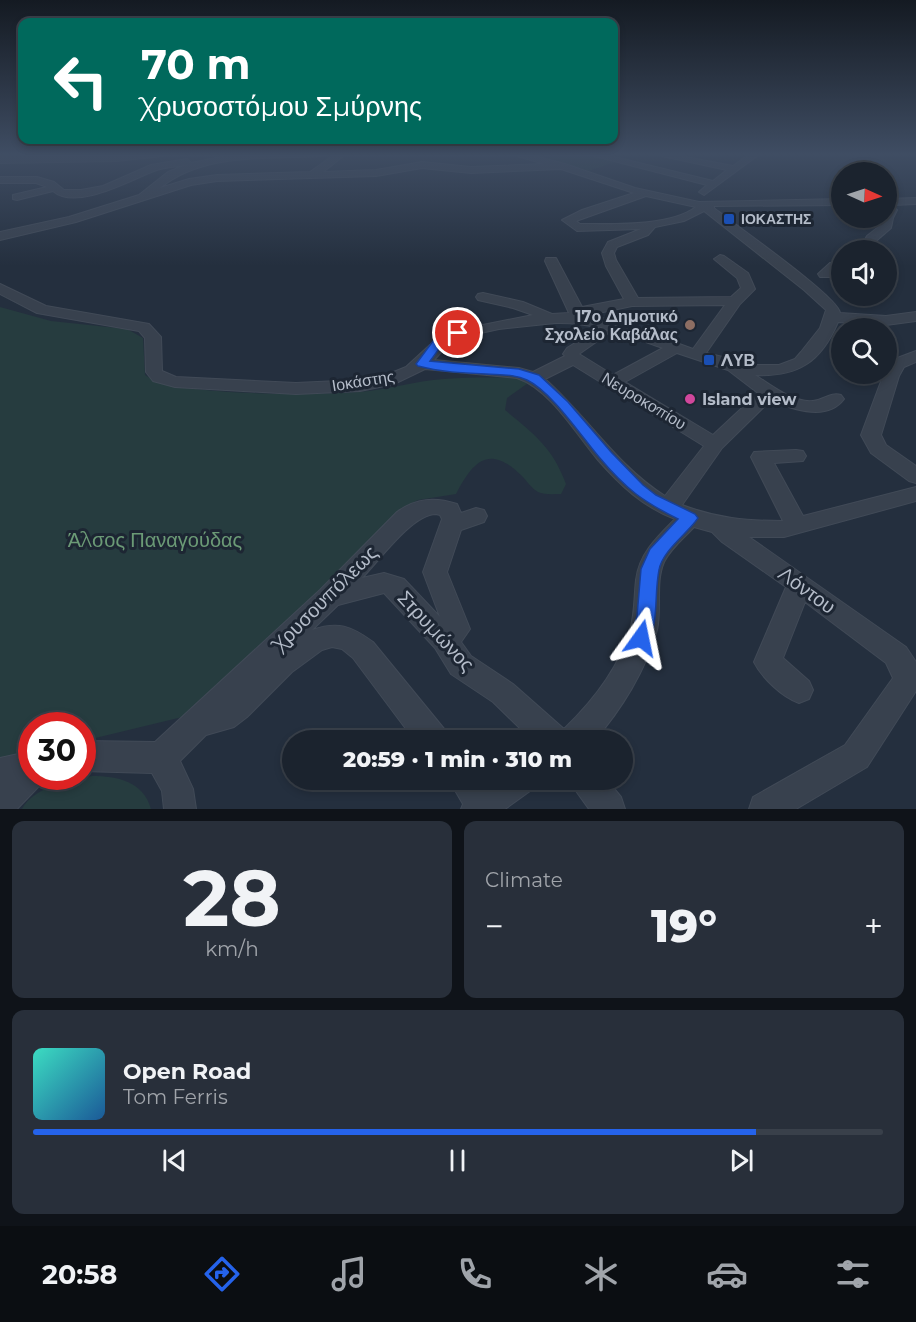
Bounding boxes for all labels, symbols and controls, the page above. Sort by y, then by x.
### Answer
text: 70 m [141,38,251,90]
icon: left [42,42,120,120]
text: Χρυσοστόμου Σμύρνης [141,90,422,123]
north arrow [831,162,897,228]
map controls [831,162,897,384]
place label: ΙΟΚΑΣΤΗΣ [741,210,811,228]
marker: ΙΟΚΑΣΤΗΣ [722,212,736,226]
button: sound [831,240,897,306]
pin [432,307,483,358]
place label: 17ο Δημοτικό Σχολείο Καβάλας [545,307,678,344]
icon: arrive [441,316,474,349]
marker: 17ο Δημοτικό Σχολείο Καβάλας [683,318,697,332]
button: search [831,318,897,384]
place label: ΛΥΒ [720,351,755,370]
marker: ΛΥΒ [702,353,716,367]
street label: Ιοκάστης [330,367,396,395]
street label: Νευροκοπίου [598,368,690,434]
place label: Island view [702,390,796,409]
marker: Island view [683,392,697,406]
park label: Άλσος Παναγούδας [68,528,243,552]
street label: Χρυσουπόλεως [265,540,383,658]
street label: Λόντου [774,561,840,619]
street label: Στρυμώνος [393,586,480,677]
position arrow [609,606,673,670]
speed limit sign: 30 [18,712,96,790]
text: 20:59 · 1 min · 310 m [343,746,572,773]
text: 28 [183,850,281,946]
text: Climate [485,868,563,892]
text: 19° [651,898,717,953]
text: − [485,906,504,946]
text: + [864,906,883,946]
text: km/h [205,937,259,961]
text: Open Road [123,1058,251,1085]
text: Tom Ferris [123,1085,228,1109]
icon: previous [158,1144,191,1177]
icon: pause [441,1144,474,1177]
icon: next [725,1144,758,1177]
icon: directions [201,1253,243,1295]
icon: music [328,1253,370,1295]
icon: phone [454,1253,496,1295]
icon: climate [580,1253,622,1295]
icon: car [706,1253,748,1295]
icon: filters [832,1253,874,1295]
text: 20:58 [42,1258,117,1291]

